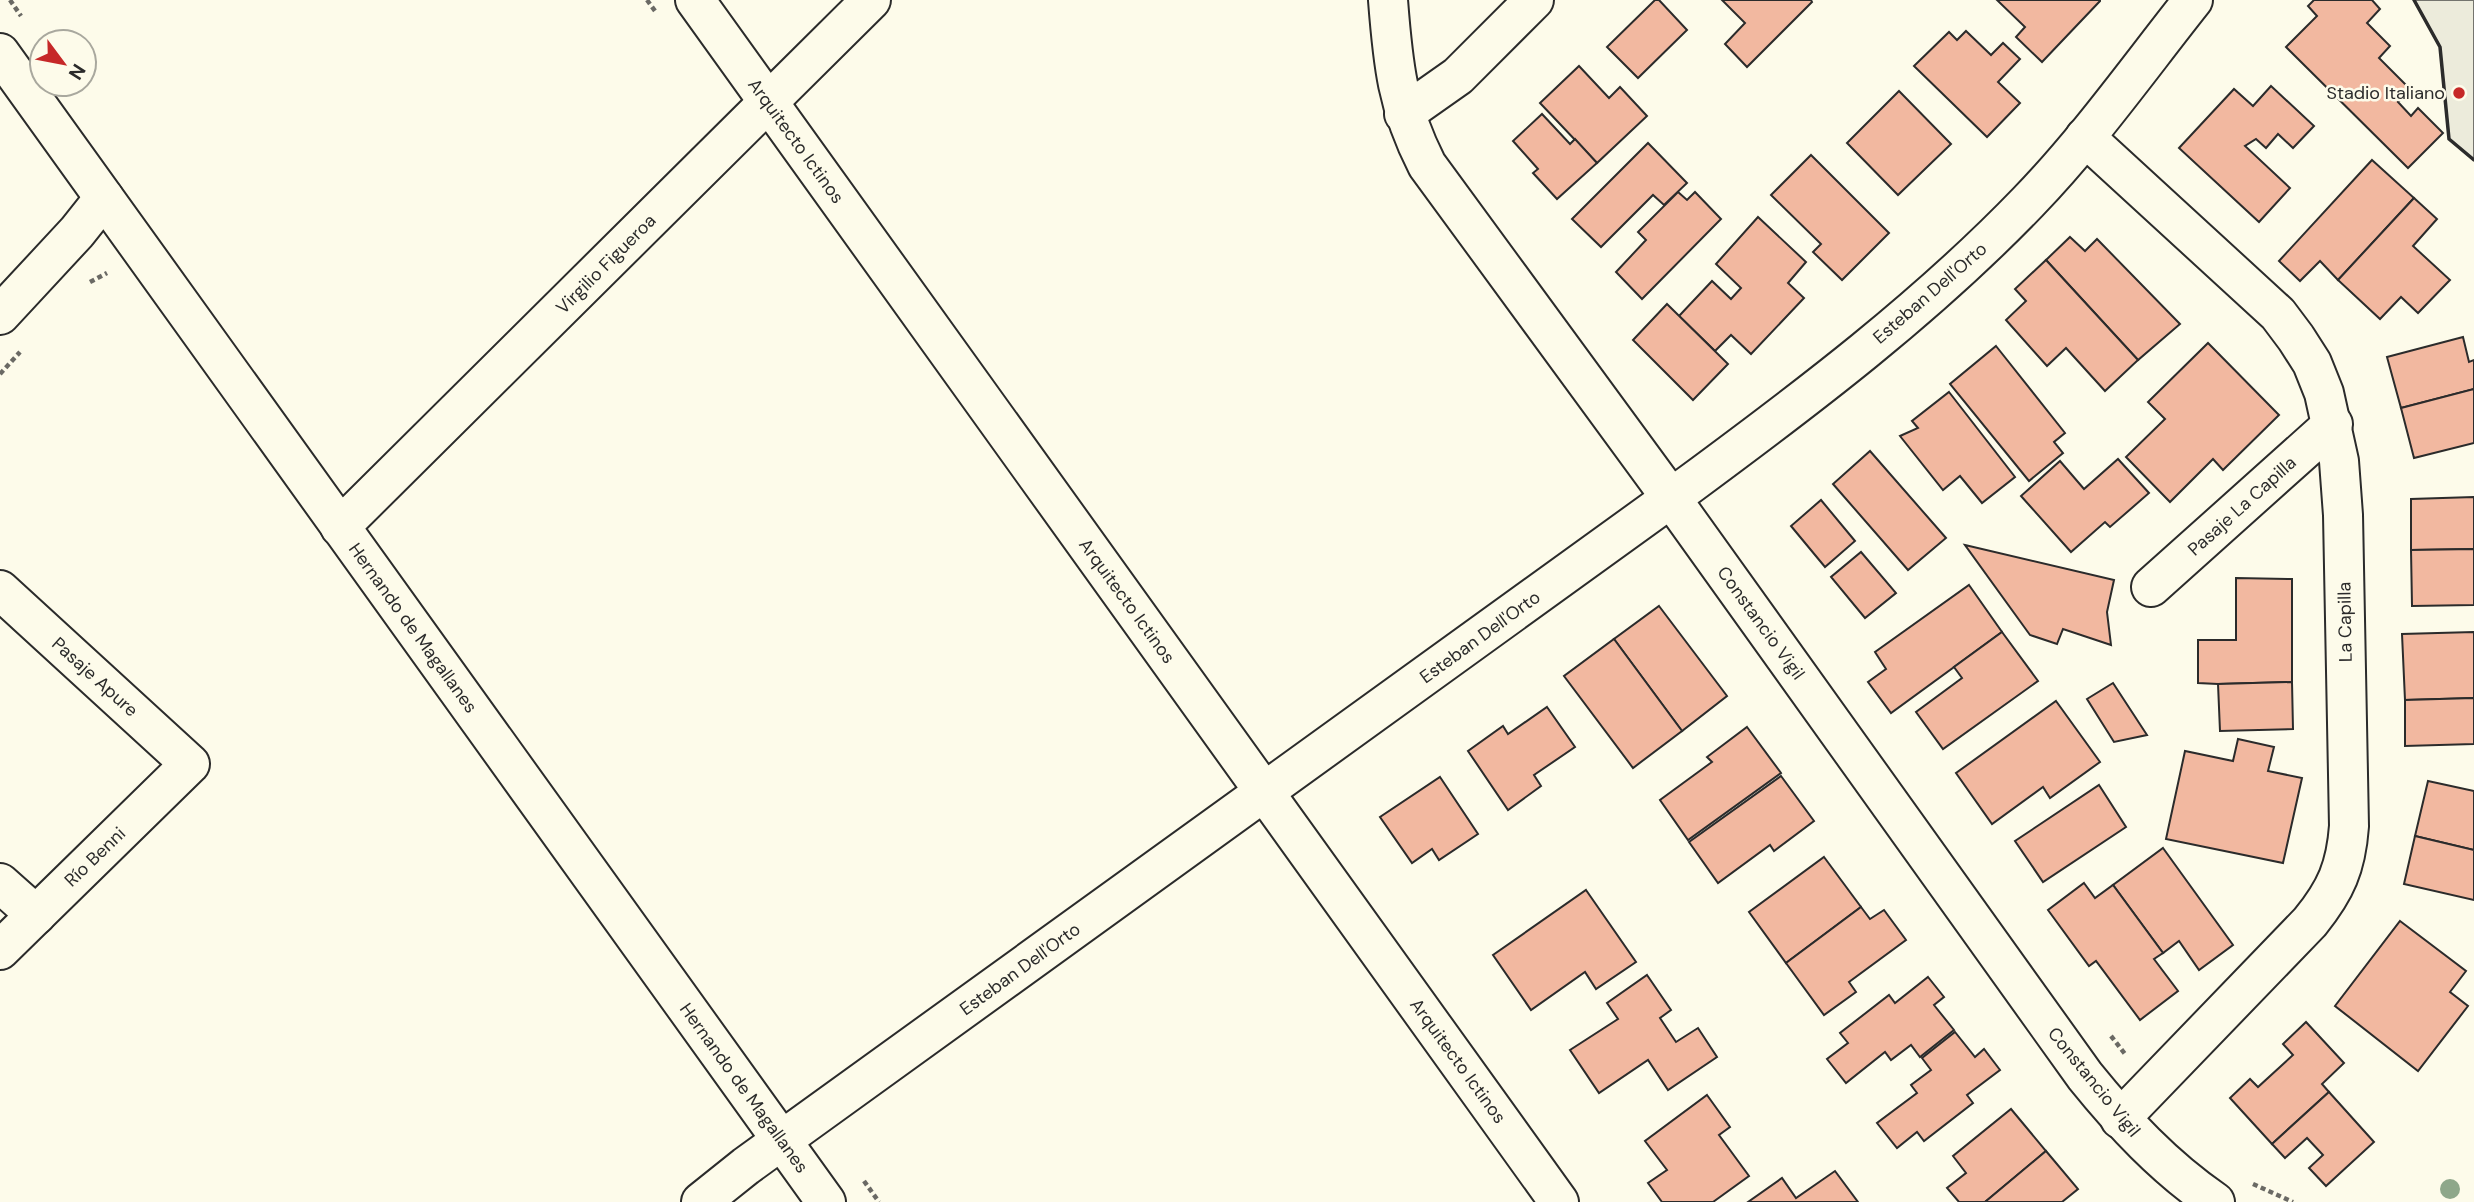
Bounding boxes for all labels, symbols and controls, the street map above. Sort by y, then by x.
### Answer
north arrow [28,28,98,98]
text: N [63,59,91,84]
street label: Arquitecto Ictinos [742,74,850,208]
place label: Stadio Italiano [2326,81,2445,105]
marker: Stadio Italiano [2451,85,2467,101]
street label: Virgilio Figueroa [551,209,661,319]
street label: Esteban Dell'Orto [1868,237,1992,349]
street label: Pasaje La Capilla [2183,451,2301,561]
street label: Arquitecto Ictinos [1073,534,1181,668]
street label: Hernando de Magallanes [343,538,483,718]
street label: Constancio Vigil [1712,562,1810,684]
street label: La Capilla [2332,582,2358,662]
street label: Esteban Dell'Orto [1415,585,1545,689]
street label: Pasaje Apure [47,632,143,722]
street label: Río Benni [59,822,131,892]
street label: Esteban Dell'Orto [955,917,1085,1021]
street label: Arquitecto Ictinos [1404,994,1512,1128]
street label: Hernando de Magallanes [674,998,814,1178]
street label: Constancio Vigil [2042,1022,2146,1142]

